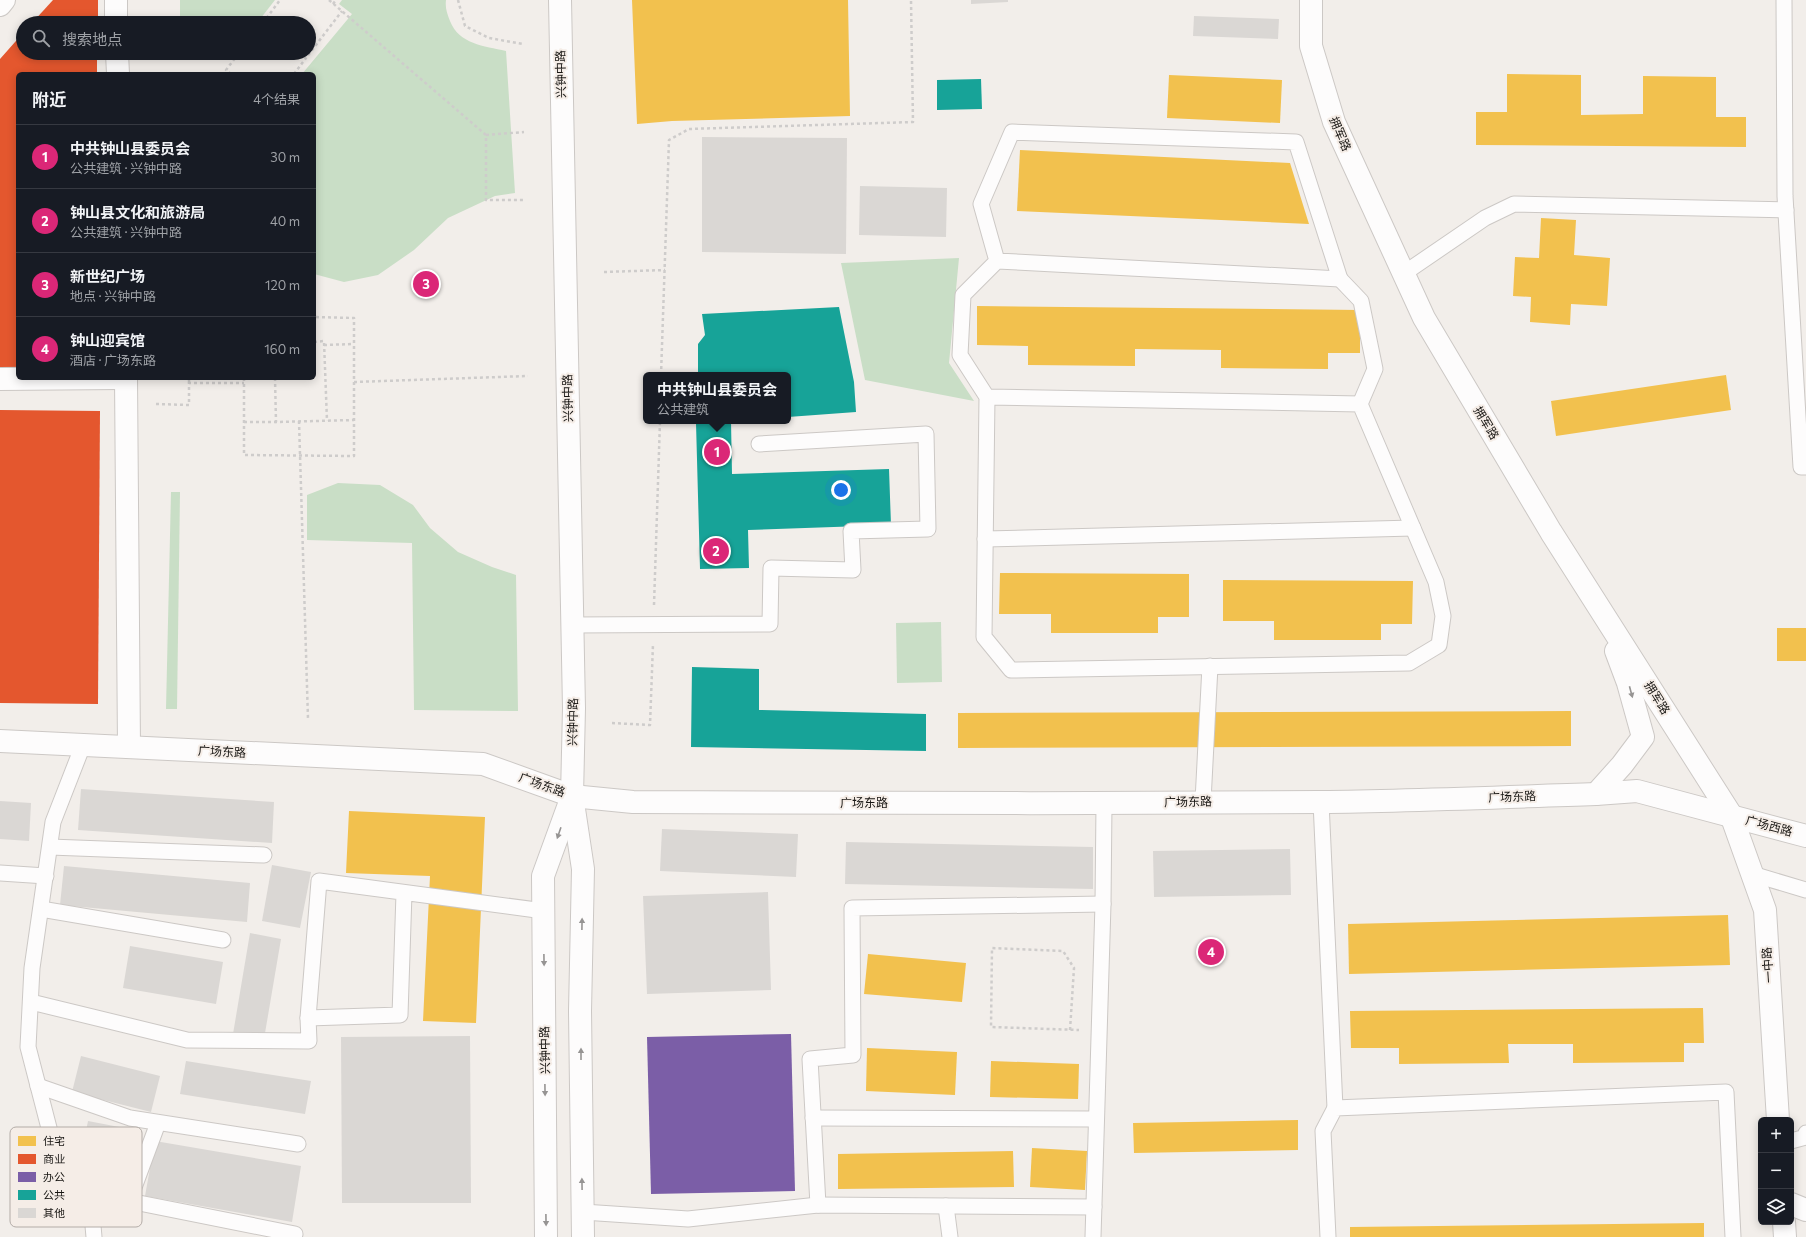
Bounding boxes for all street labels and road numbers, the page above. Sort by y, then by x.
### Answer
street label: 兴钟中路 [553,50,567,98]
street label: 拥军路 [1327,114,1354,153]
street label: 兴钟中路 [560,374,574,422]
street label: 拥军路 [1472,403,1502,442]
street label: 拥军路 [1642,678,1673,716]
street label: 兴钟中路 [565,698,579,746]
street label: 广场东路 [198,743,246,759]
street label: 广场东路 [517,769,567,799]
street label: 广场东路 [1488,788,1536,804]
street label: 广场东路 [1164,794,1212,808]
street label: 广场东路 [840,795,888,809]
street label: 广场西路 [1744,812,1794,838]
street label: 一中路 [1759,947,1775,984]
street label: 兴钟中路 [537,1026,551,1074]

